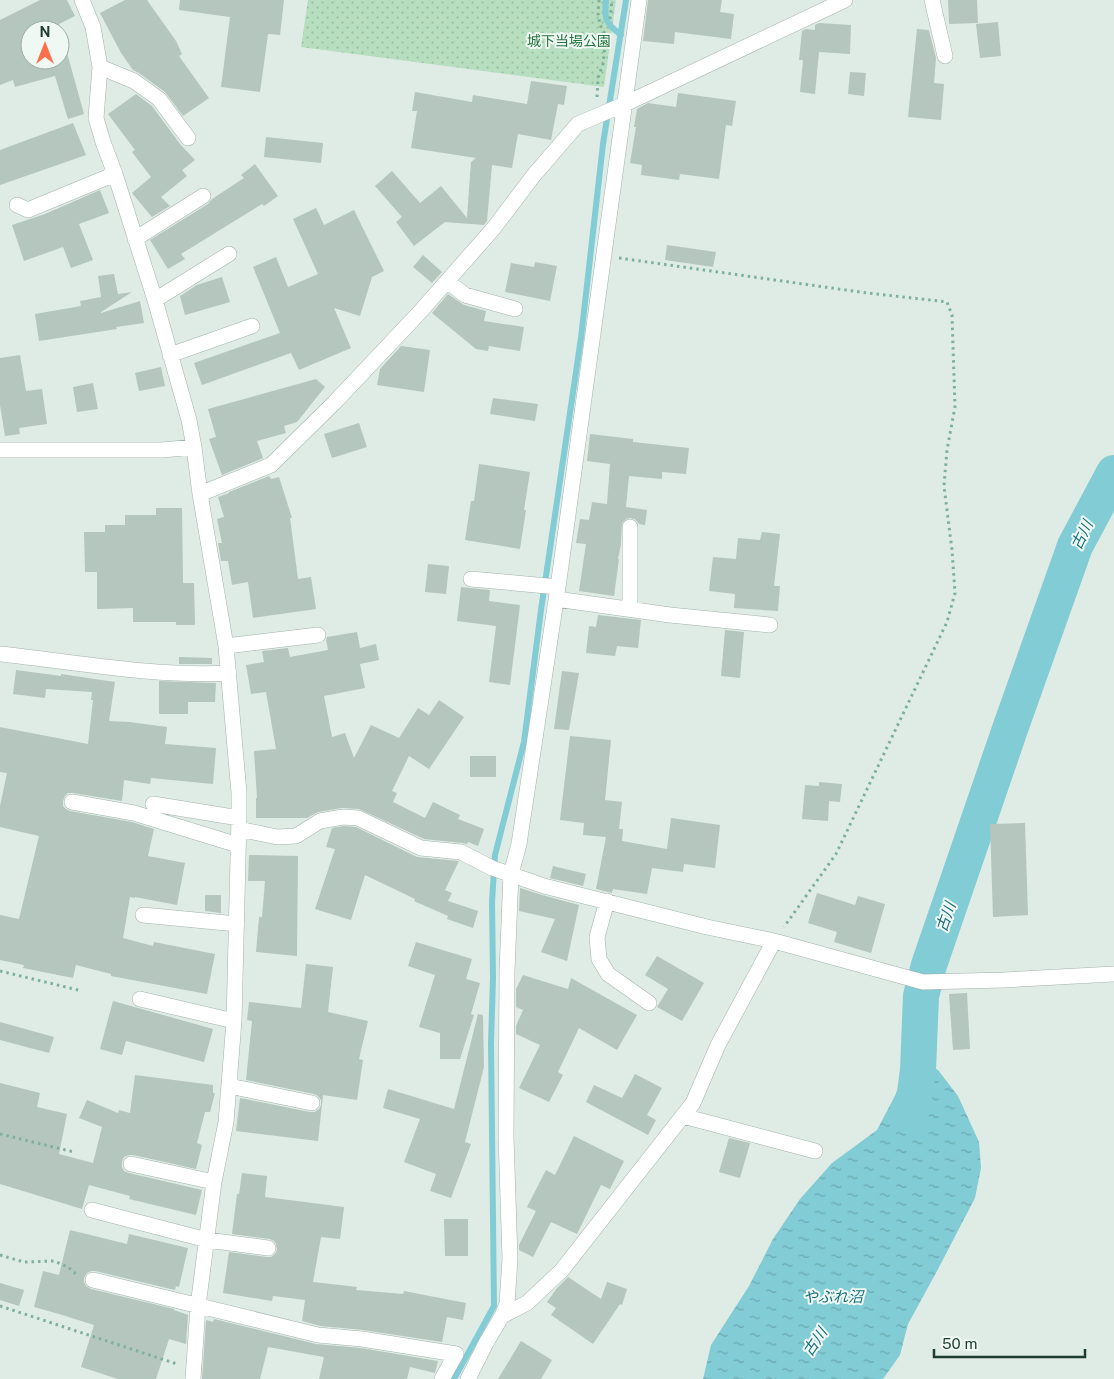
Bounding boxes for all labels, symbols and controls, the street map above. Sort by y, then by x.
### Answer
north arrow [20,20,70,70]
text: N [40,24,50,40]
park label: 城下当場公園 [527,33,611,49]
water label: 古川 [1067,516,1097,552]
water label: 古川 [933,898,959,934]
water label: やぶれ沼 [803,1288,865,1305]
water label: 古川 [799,1323,831,1359]
scale bar [934,1326,1085,1358]
text: 50 m [942,1335,977,1352]

